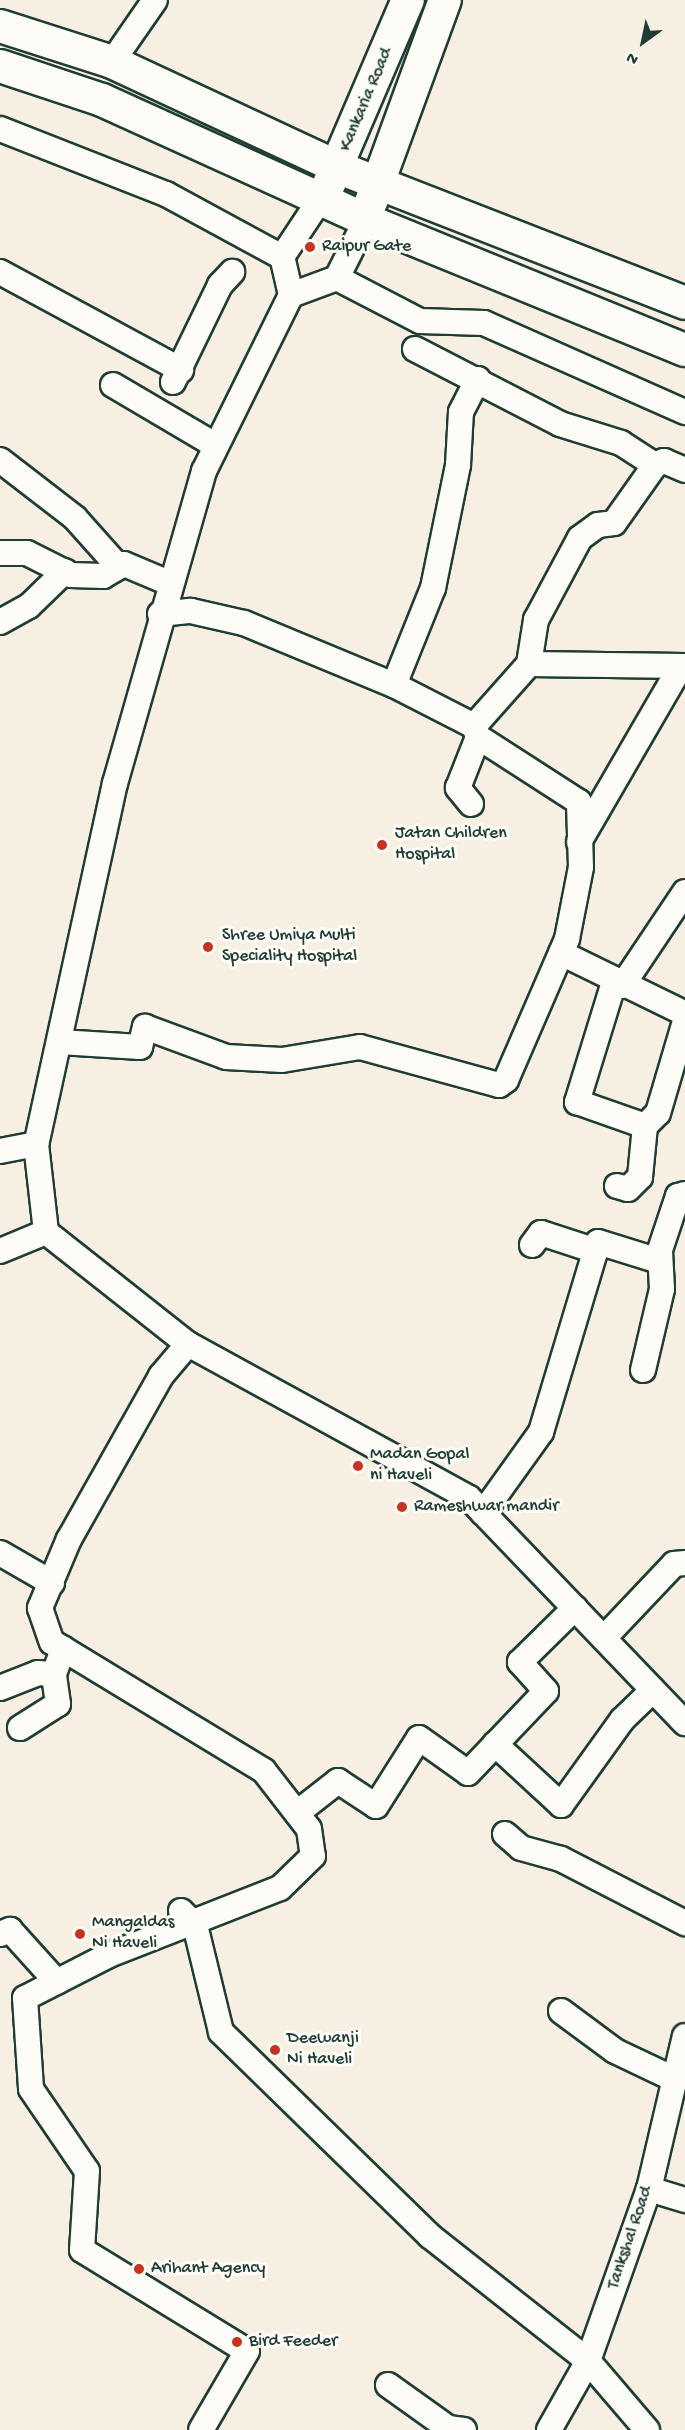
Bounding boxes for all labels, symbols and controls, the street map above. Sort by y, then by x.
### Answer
north arrow [613,12,673,72]
street label: Kankaria Road [336,45,398,155]
text: N [623,47,642,68]
place label: Raipur Gate [322,236,411,258]
marker: Raipur Gate [303,240,317,254]
place label: Jatan Children Hospital [395,824,507,866]
marker: Jatan Children Hospital [373,836,391,854]
place label: Shree Umiya Multi Speciality Hospital [222,926,357,968]
marker: Shree Umiya Multi Speciality Hospital [199,938,217,956]
place label: Madan Gopal ni Haveli [370,1445,469,1488]
marker: Madan Gopal ni Haveli [351,1459,365,1473]
place label: Rameshwar mandir [414,1496,559,1518]
marker: Rameshwar mandir [395,1500,409,1514]
place label: Mangaldas Ni Haveli [92,1913,174,1956]
marker: Mangaldas Ni Haveli [73,1927,87,1941]
place label: Deewanji Ni Haveli [287,2029,359,2072]
marker: Deewanji Ni Haveli [268,2043,282,2057]
street label: Tankshal Road [603,2184,659,2292]
place label: Arihant Agency [151,2258,265,2280]
marker: Arihant Agency [132,2262,146,2276]
place label: Bird Feeder [249,2331,337,2353]
marker: Bird Feeder [230,2335,244,2349]

